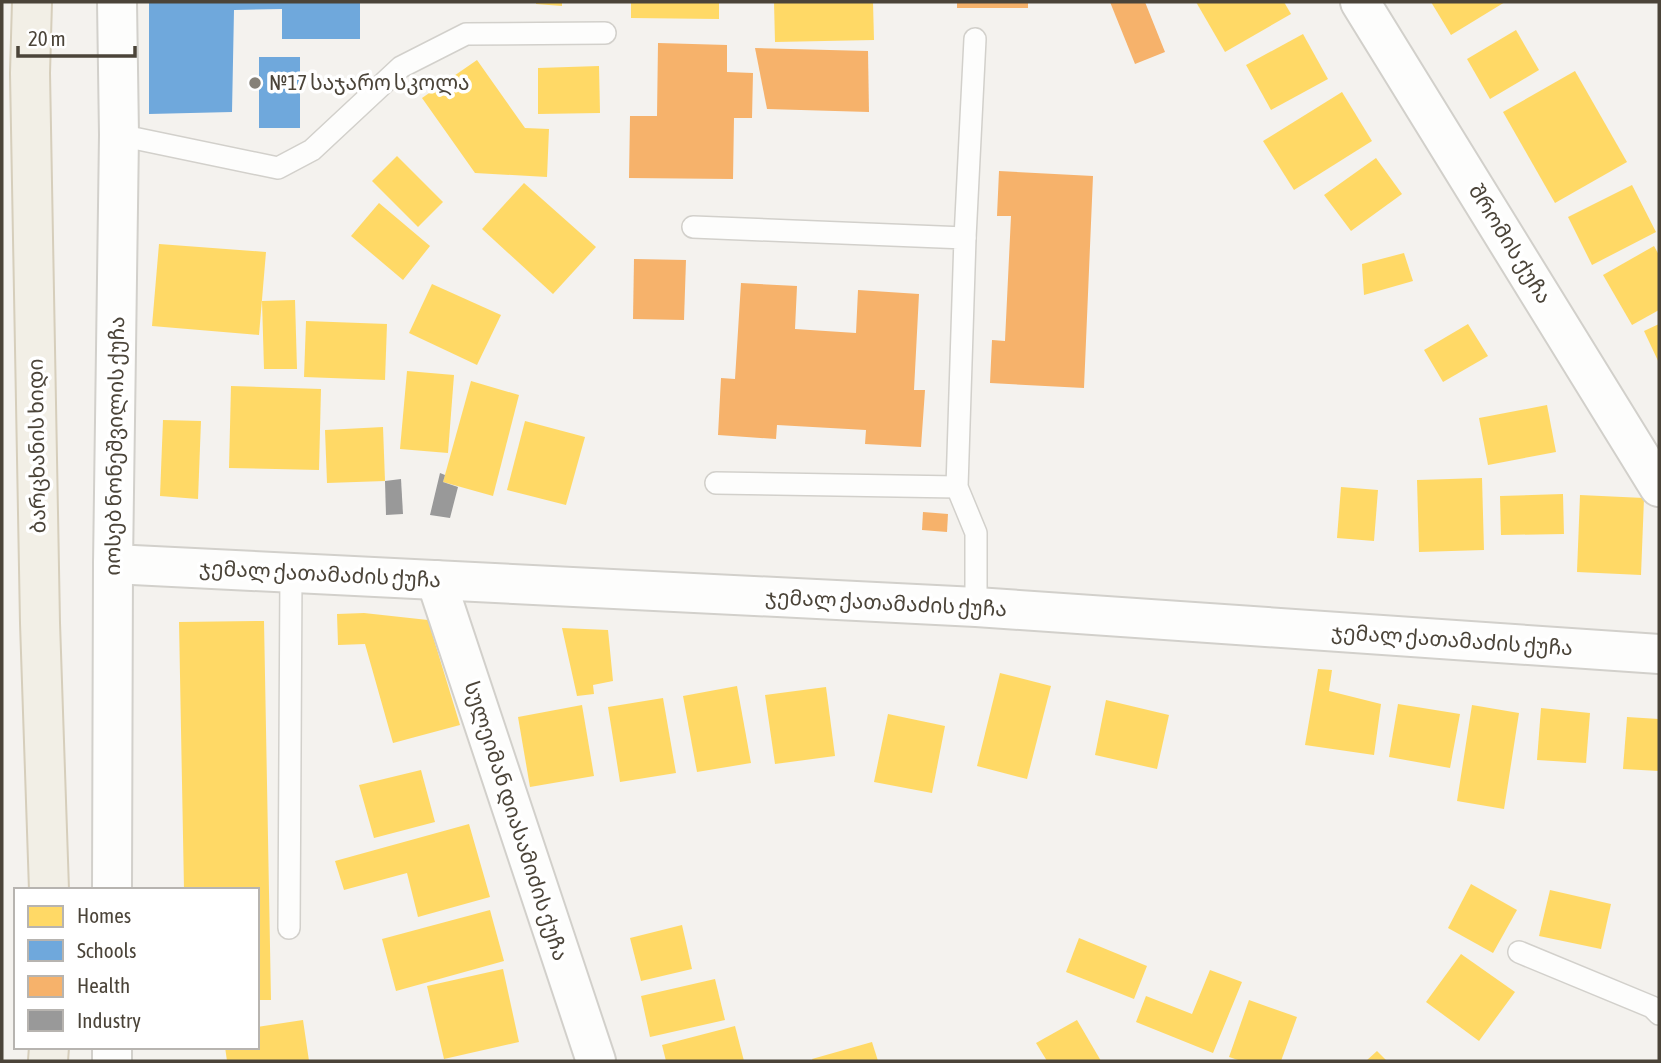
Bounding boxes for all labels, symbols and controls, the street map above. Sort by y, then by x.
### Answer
scale bar [18,14,135,58]
text: 20 m [28,26,66,50]
place label: №17 საჯარო სკოლა [269,70,470,96]
marker: №17 საჯარო სკოლა [247,75,263,91]
street label: შრომის ქუჩა [1464,180,1557,308]
street label: იოსებ ნონეშვილის ქუჩა [100,316,130,576]
street label: ბარცხანის ხიდი [22,358,52,534]
street label: ჯემალ ქათამაძის ქუჩა [198,555,442,593]
street label: ჯემალ ქათამაძის ქუჩა [764,584,1008,622]
street label: ჯემალ ქათამაძის ქუჩა [1330,619,1574,661]
street label: სულეიმან დიასამიძის ქუჩა [458,678,574,964]
legend [14,888,259,1049]
text: Homes [77,903,131,927]
text: Schools [77,938,137,962]
text: Health [77,973,130,997]
text: Industry [77,1008,141,1032]

